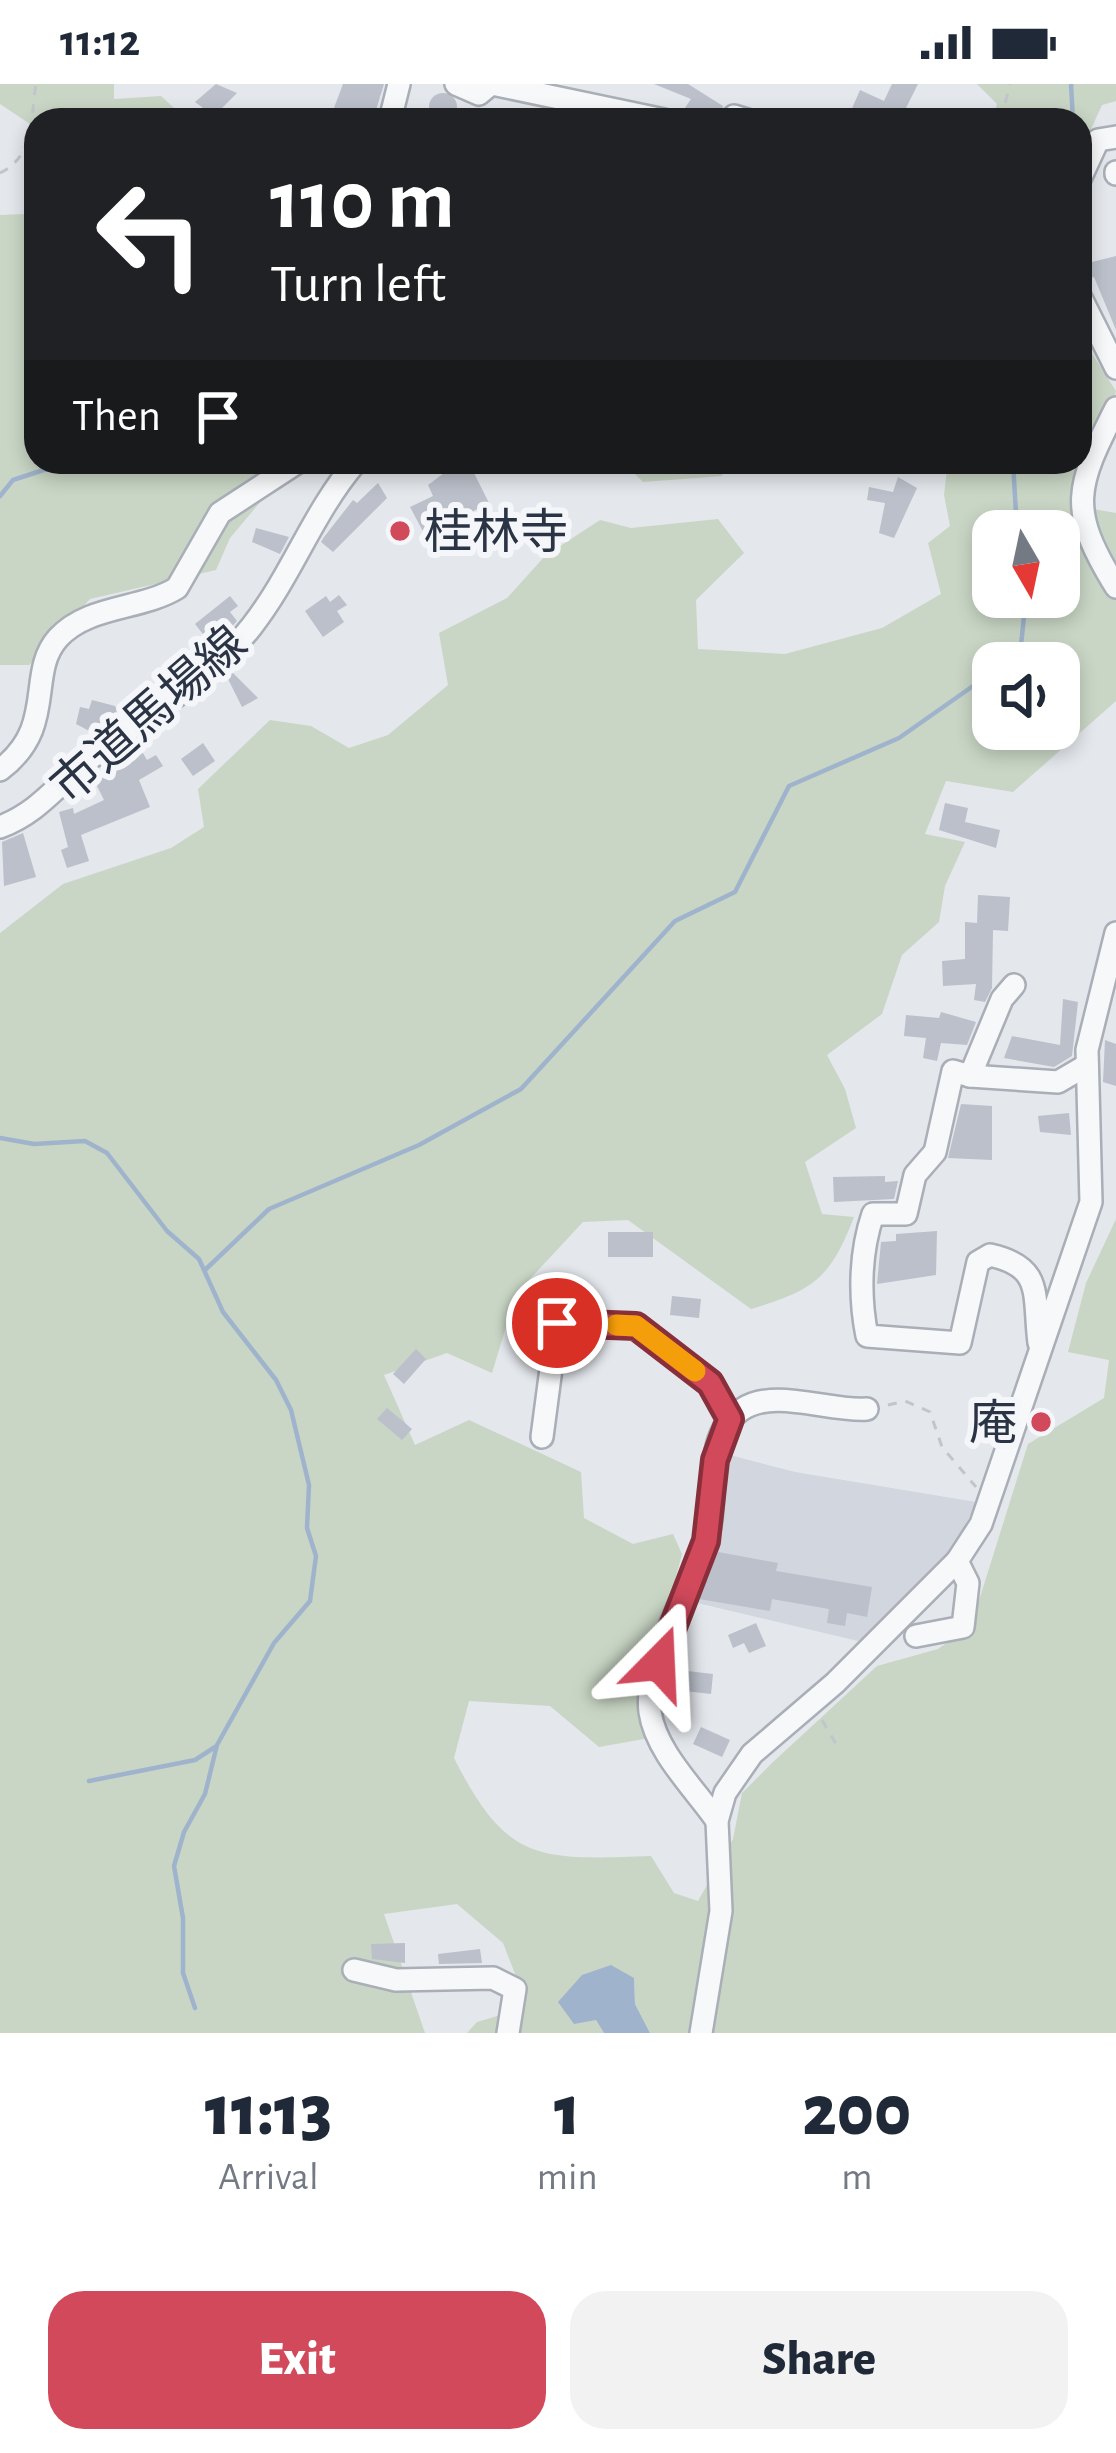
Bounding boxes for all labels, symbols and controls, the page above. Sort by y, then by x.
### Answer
text: 11:12 [60,19,140,64]
icon: left [72,156,228,312]
text: 110 m [270,160,455,244]
text: Turn left [270,258,446,312]
icon: arrive [185,384,251,450]
text: Then [72,394,161,439]
place label: 桂林寺 [424,507,568,558]
north arrow [972,510,1080,618]
map controls [972,510,1080,750]
marker: 桂林寺 [387,518,413,544]
street label: 市道馬場線 [42,617,256,813]
button: sound [972,642,1080,750]
pin [506,1272,608,1374]
icon: arrive [524,1290,590,1356]
place label: 庵 [969,1398,1017,1449]
marker: 庵 [1028,1409,1054,1435]
position arrow [596,1600,722,1726]
text: 11:13 [205,2076,332,2148]
text: 1 [554,2076,580,2148]
text: 200 [802,2076,911,2148]
text: Arrival [218,2158,319,2197]
text: min [537,2158,598,2197]
text: m [841,2158,872,2197]
button: Exit [48,2291,546,2429]
button: Share [570,2291,1068,2429]

